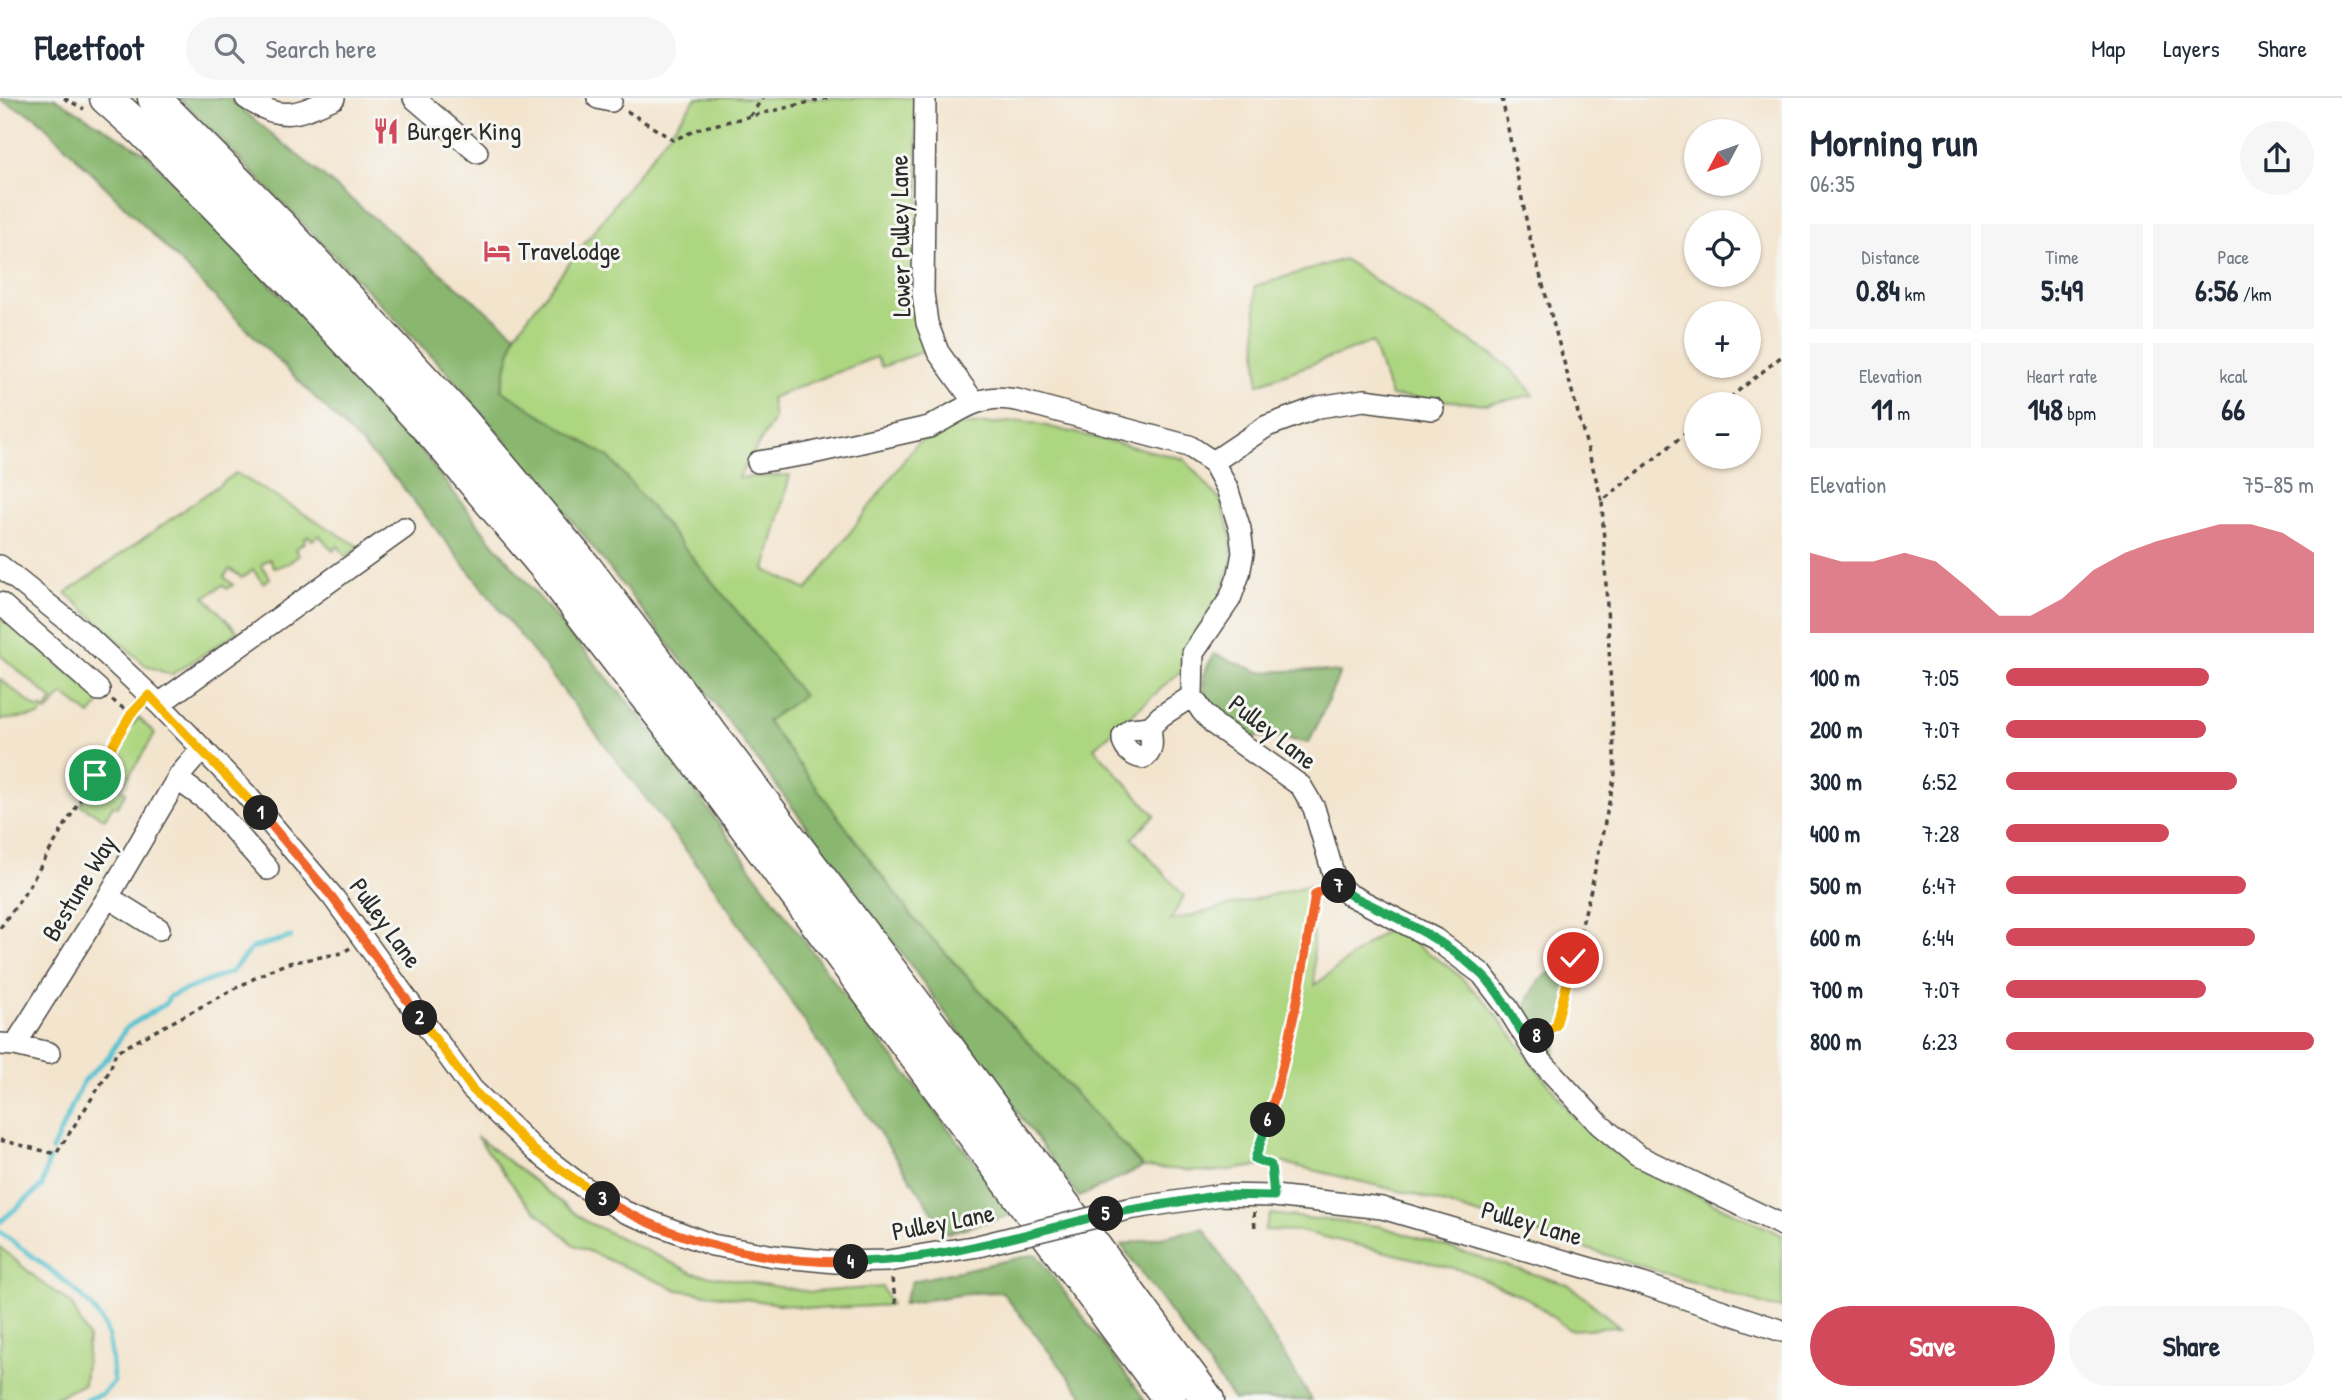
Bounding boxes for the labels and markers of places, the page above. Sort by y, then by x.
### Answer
place label: Burger King [407,113,521,148]
restaurant icon: Burger King [371,116,401,146]
place label: Travelodge [518,233,621,268]
hotel icon: Travelodge [482,236,512,266]
pin [65,745,125,805]
pin: 1 [244,796,278,830]
pin: 7 [1322,868,1356,904]
pin [1543,928,1603,988]
pin: 2 [402,1000,438,1035]
pin: 8 [1520,1018,1554,1054]
pin: 6 [1250,1102,1286,1138]
pin: 3 [586,1182,620,1216]
pin: 5 [1088,1196,1124,1232]
pin: 4 [834,1244,868,1280]

